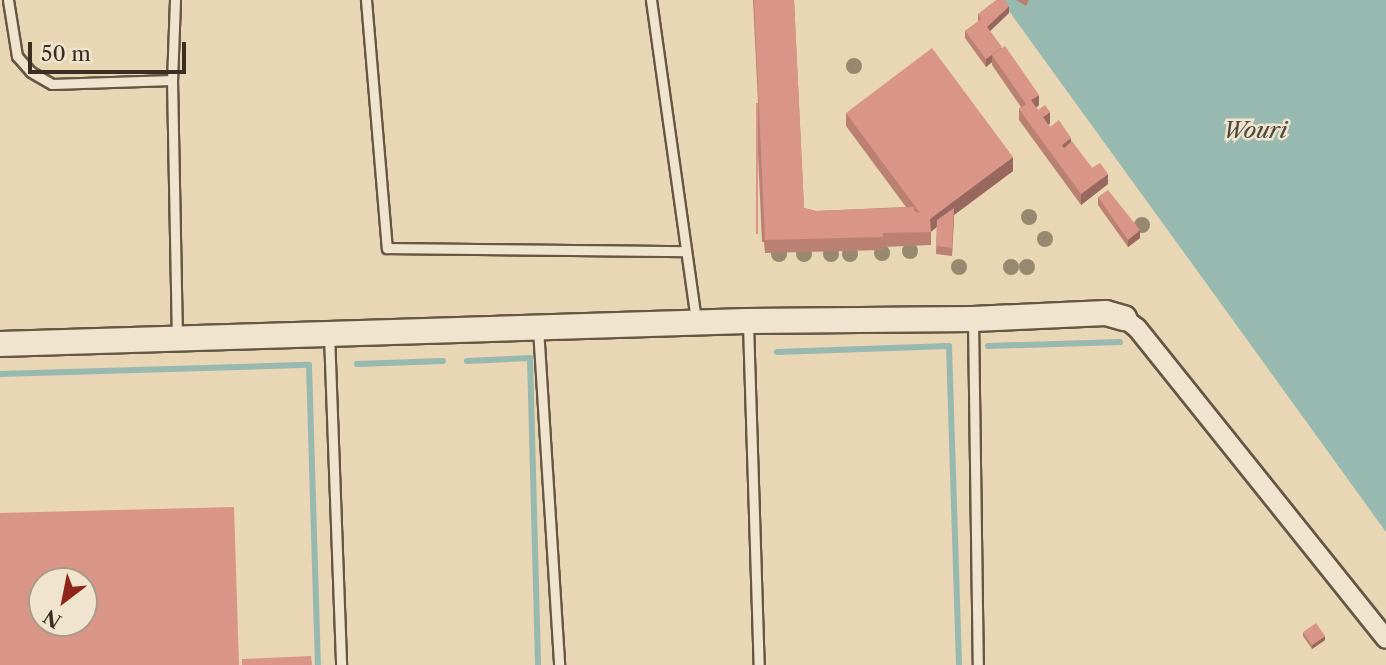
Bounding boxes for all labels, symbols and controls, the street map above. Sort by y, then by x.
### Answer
scale bar [32,28,189,72]
text: 50 m [41,41,91,66]
water label: Wouri [1223,116,1287,144]
north arrow [28,567,98,637]
text: N [40,604,66,633]

